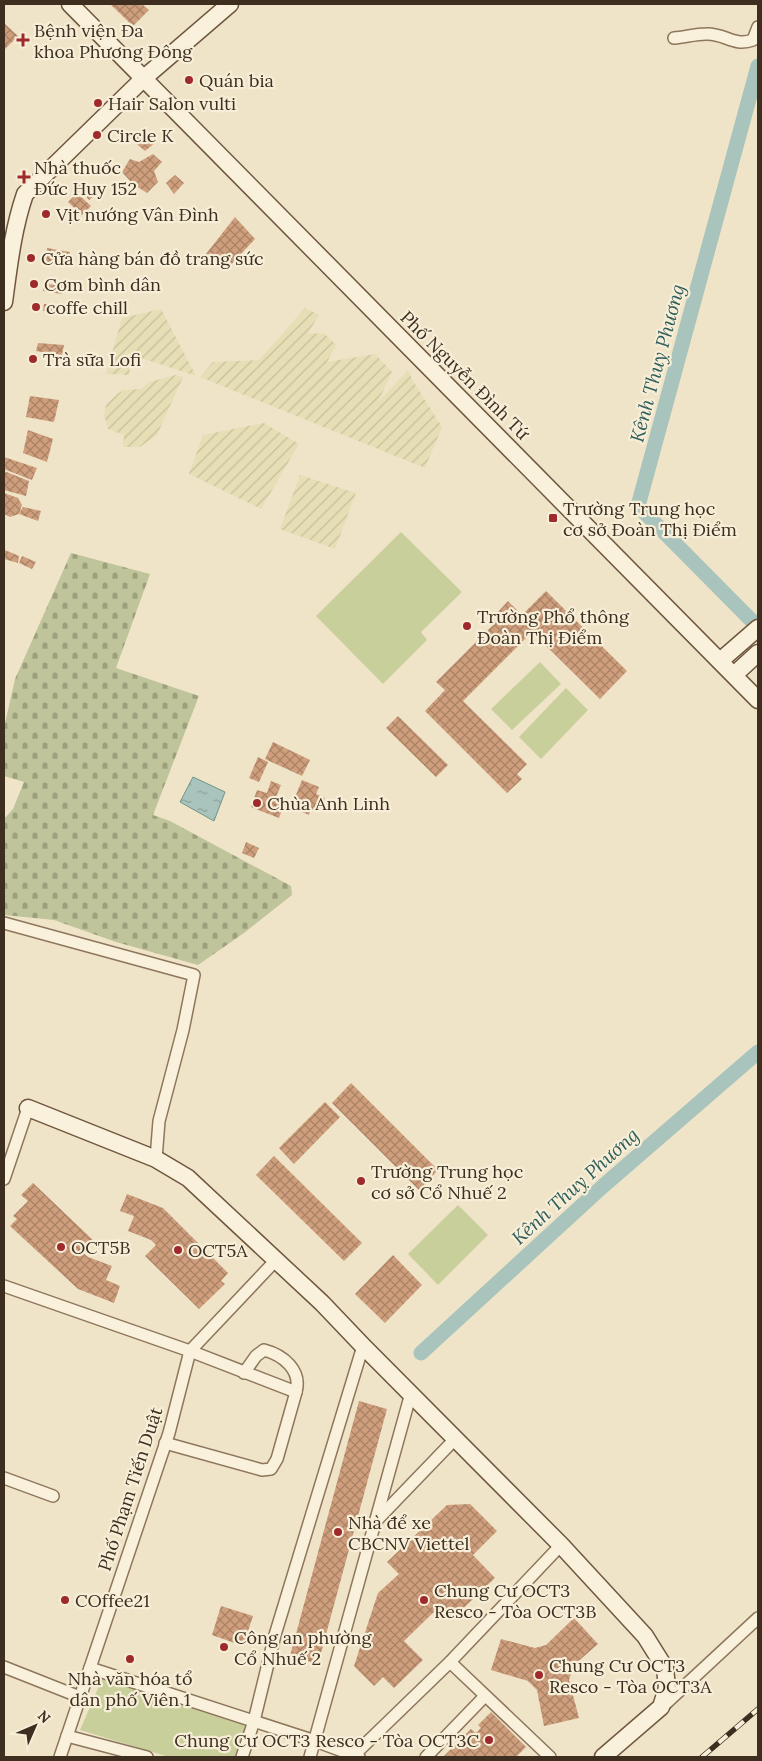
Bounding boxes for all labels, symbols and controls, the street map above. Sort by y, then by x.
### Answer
place label: Bệnh viện Đa khoa Phương Đông [34,19,193,63]
marker: Bệnh viện Đa khoa Phương Đông [16,33,30,47]
place label: Quán bia [199,69,274,92]
marker: Quán bia [183,74,195,86]
place label: Hair Salon vulti [108,92,236,115]
marker: Hair Salon vulti [92,97,104,109]
place label: Circle K [107,124,174,147]
marker: Circle K [91,129,103,141]
place label: Nhà thuốc Đức Huy 152 [34,156,137,200]
marker: Nhà thuốc Đức Huy 152 [18,171,30,183]
place label: Vịt nướng Vân Đình [55,203,219,226]
marker: Vịt nướng Vân Đình [40,208,52,220]
place label: Cửa hàng bán đồ trang sức [41,247,264,270]
marker: Cửa hàng bán đồ trang sức [25,252,37,264]
place label: Cơm bình dân [44,273,161,296]
marker: Cơm bình dân [28,278,40,290]
water label: Kênh Thuỵ Phương [624,281,690,445]
place label: coffe chill [46,296,128,319]
marker: coffe chill [30,301,42,313]
street label: Phố Nguyễn Đình Tứ [396,306,535,445]
place label: Trà sữa Lofi [43,348,141,371]
marker: Trà sữa Lofi [27,353,39,365]
place label: Trường Trung học cơ sở Đoàn Thị Điểm [563,497,737,541]
marker: Trường Trung học cơ sở Đoàn Thị Điểm [547,512,559,524]
place label: Trường Phổ thông Đoàn Thị Điểm [477,605,630,649]
marker: Trường Phổ thông Đoàn Thị Điểm [461,620,473,632]
place label: Chùa Anh Linh [267,792,390,815]
marker: Chùa Anh Linh [251,797,263,809]
water label: Kênh Thuỵ Phương [507,1123,643,1249]
place label: Trường Trung học cơ sở Cổ Nhuế 2 [371,1160,523,1204]
marker: Trường Trung học cơ sở Cổ Nhuế 2 [355,1175,367,1187]
place label: OCT5B [71,1236,130,1259]
place label: OCT5A [188,1239,248,1262]
marker: OCT5B [55,1241,67,1253]
marker: OCT5A [172,1244,184,1256]
street label: Phố Phạm Tiến Duật [93,1404,167,1574]
place label: Nhà để xe CBCNV Viettel [348,1511,470,1555]
marker: Nhà để xe CBCNV Viettel [332,1526,344,1538]
place label: Chung Cư OCT3 Resco - Tòa OCT3B [434,1579,596,1623]
place label: COffee21 [75,1589,150,1612]
marker: COffee21 [59,1594,71,1606]
marker: Chung Cư OCT3 Resco - Tòa OCT3B [418,1594,430,1606]
place label: Công an phường Cổ Nhuế 2 [234,1626,372,1670]
marker: Công an phường Cổ Nhuế 2 [218,1641,230,1653]
marker: Nhà văn hóa tổ dân phố Viên 1 [124,1653,136,1665]
place label: Chung Cư OCT3 Resco - Tòa OCT3A [549,1654,712,1698]
place label: Nhà văn hóa tổ dân phố Viên 1 [67,1667,193,1711]
marker: Chung Cư OCT3 Resco - Tòa OCT3A [533,1669,545,1681]
north arrow [10,1701,60,1751]
text: N [34,1707,55,1727]
place label: Chung Cư OCT3 Resco - Tòa OCT3C [174,1729,479,1752]
marker: Chung Cư OCT3 Resco - Tòa OCT3C [483,1734,495,1746]

